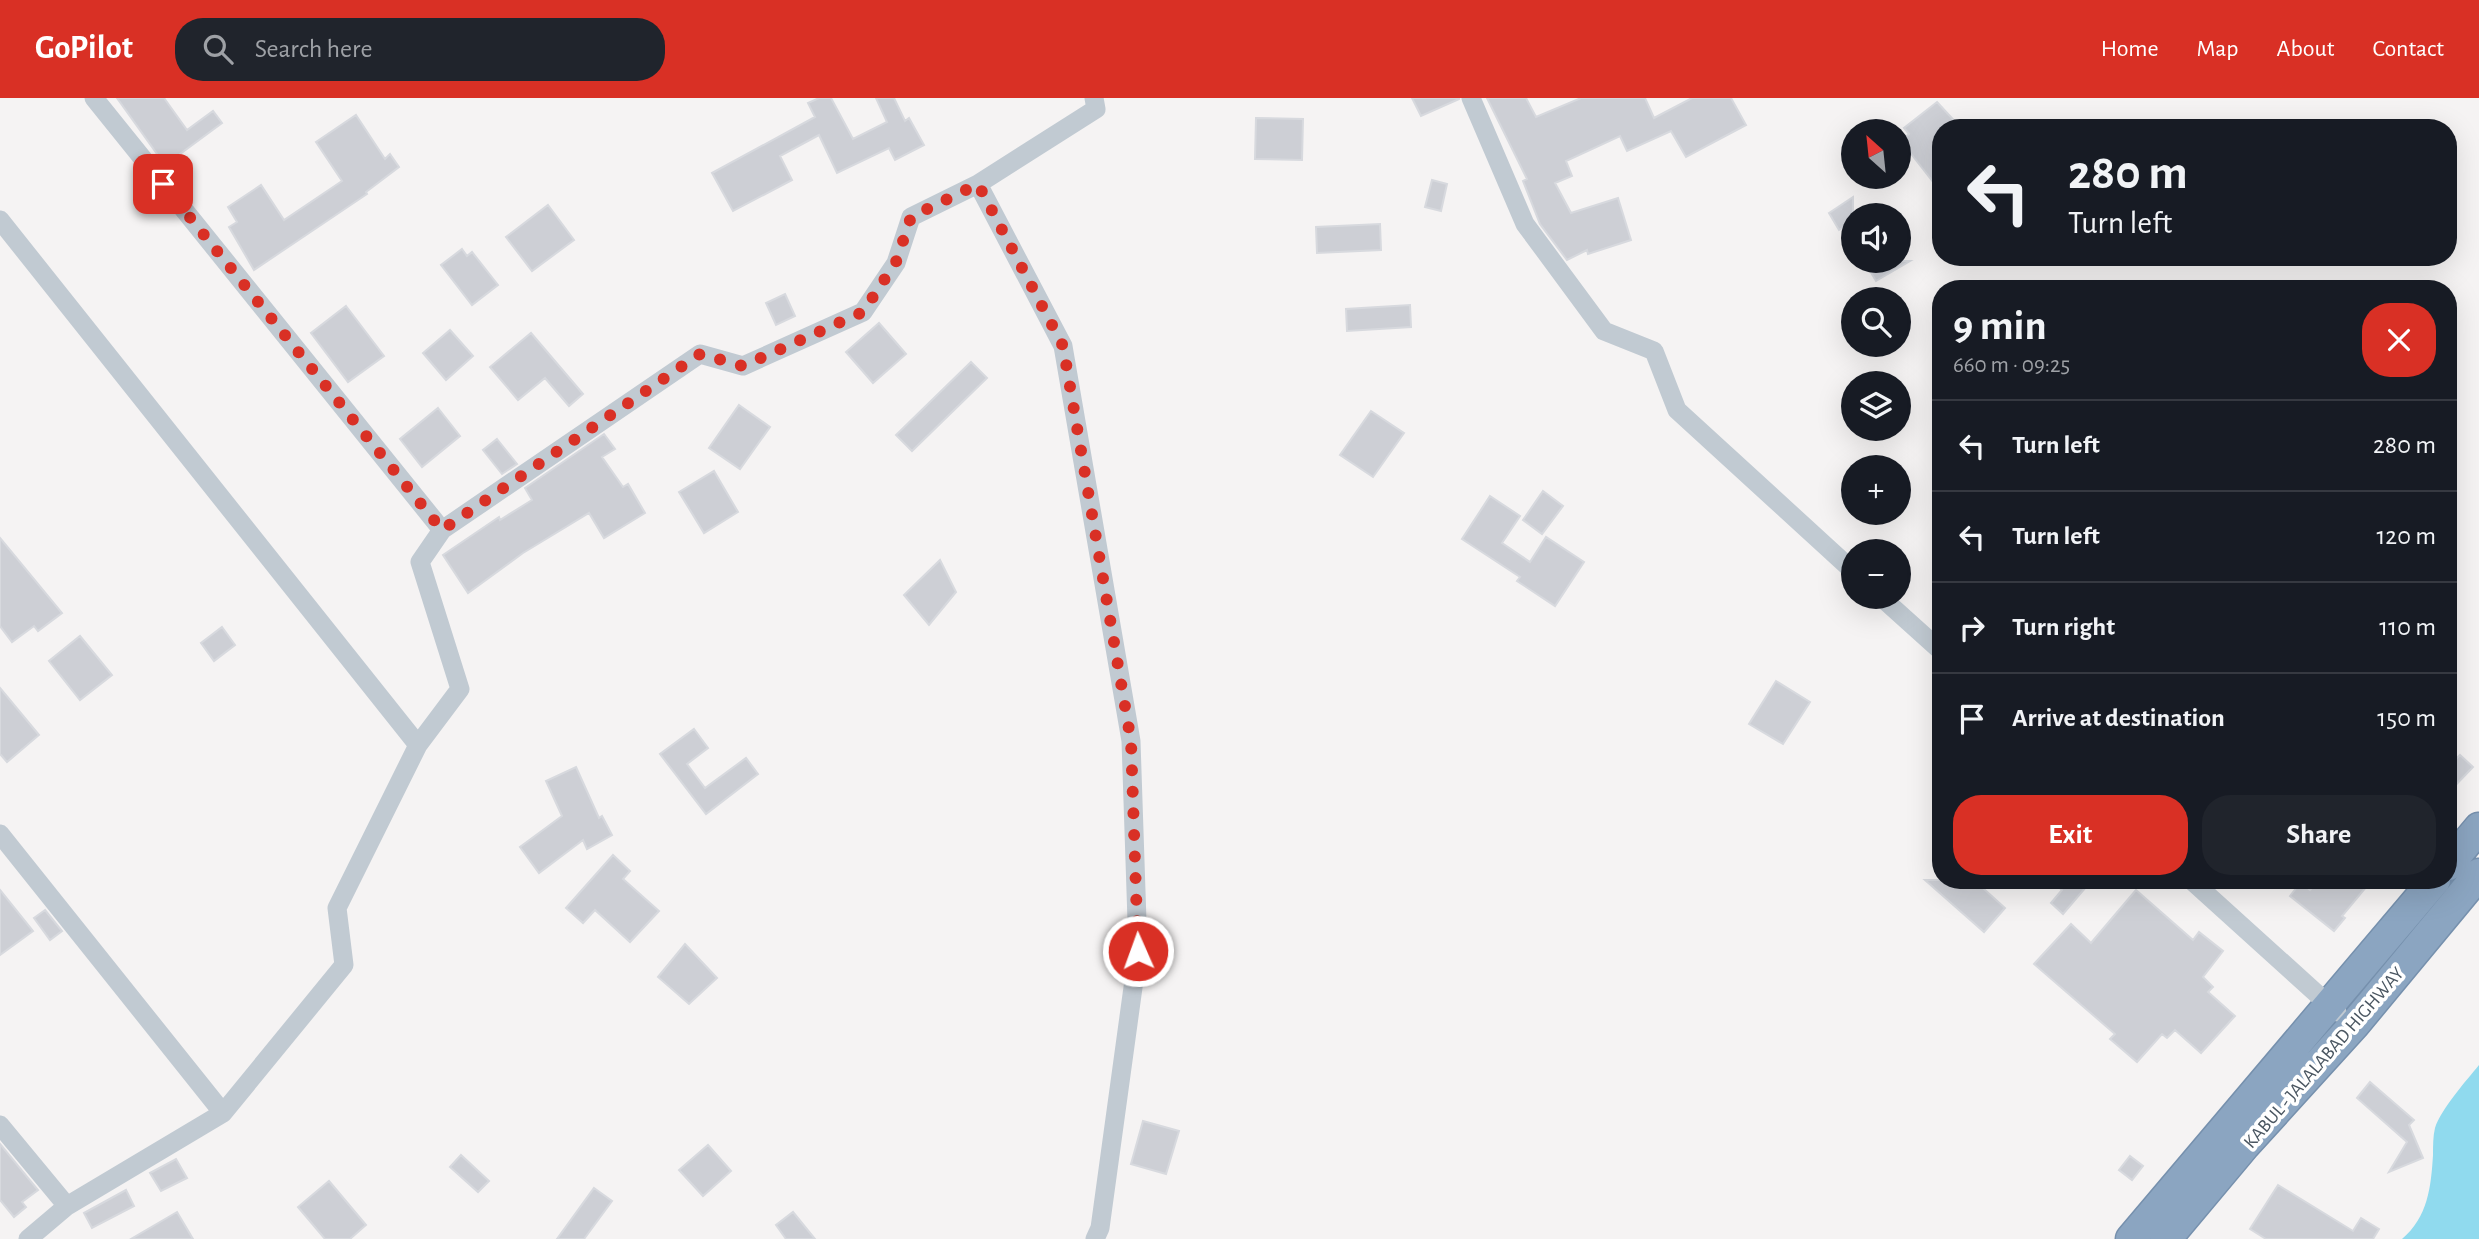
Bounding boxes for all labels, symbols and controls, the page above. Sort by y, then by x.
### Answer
search box [175,18,665,81]
icon: search [199,30,237,68]
text: GoPilot [35,32,133,65]
text: Search here [255,36,372,62]
text: Home [2101,37,2159,61]
text: Map [2197,37,2239,61]
text: About [2277,37,2334,61]
text: Contact [2372,37,2444,61]
north arrow [1841,119,1911,189]
map controls [1841,119,1911,609]
icon: left [1953,147,2044,238]
text: 280 m [2068,149,2188,198]
pin [133,154,193,214]
icon: arrive [144,165,182,203]
button: sound [1841,203,1911,273]
text: Turn left [2068,207,2172,239]
button: search [1841,287,1911,357]
button: close [2362,303,2436,377]
text: 9 min [1953,305,2047,347]
text: 660 m · 09:25 [1953,354,2070,377]
button: layers [1841,371,1911,441]
icon: left [1953,427,1991,465]
text: Turn left [2012,432,2100,458]
text: 280 m [2373,432,2436,458]
button: + [1841,455,1911,525]
icon: left [1953,518,1991,556]
text: Turn left [2012,523,2100,549]
text: 120 m [2376,523,2436,549]
button: − [1841,539,1911,609]
icon: right [1953,609,1991,647]
text: Turn right [2012,614,2115,640]
text: 110 m [2379,614,2436,640]
icon: arrive [1953,700,1991,738]
text: Arrive at destination [2012,705,2225,731]
text: 150 m [2377,705,2436,731]
button: Exit [1953,795,2188,875]
button: Share [2202,795,2436,875]
position arrow [1101,914,1175,988]
street label: KABUL - JALALABAD HIGHWAY [2240,964,2408,1152]

